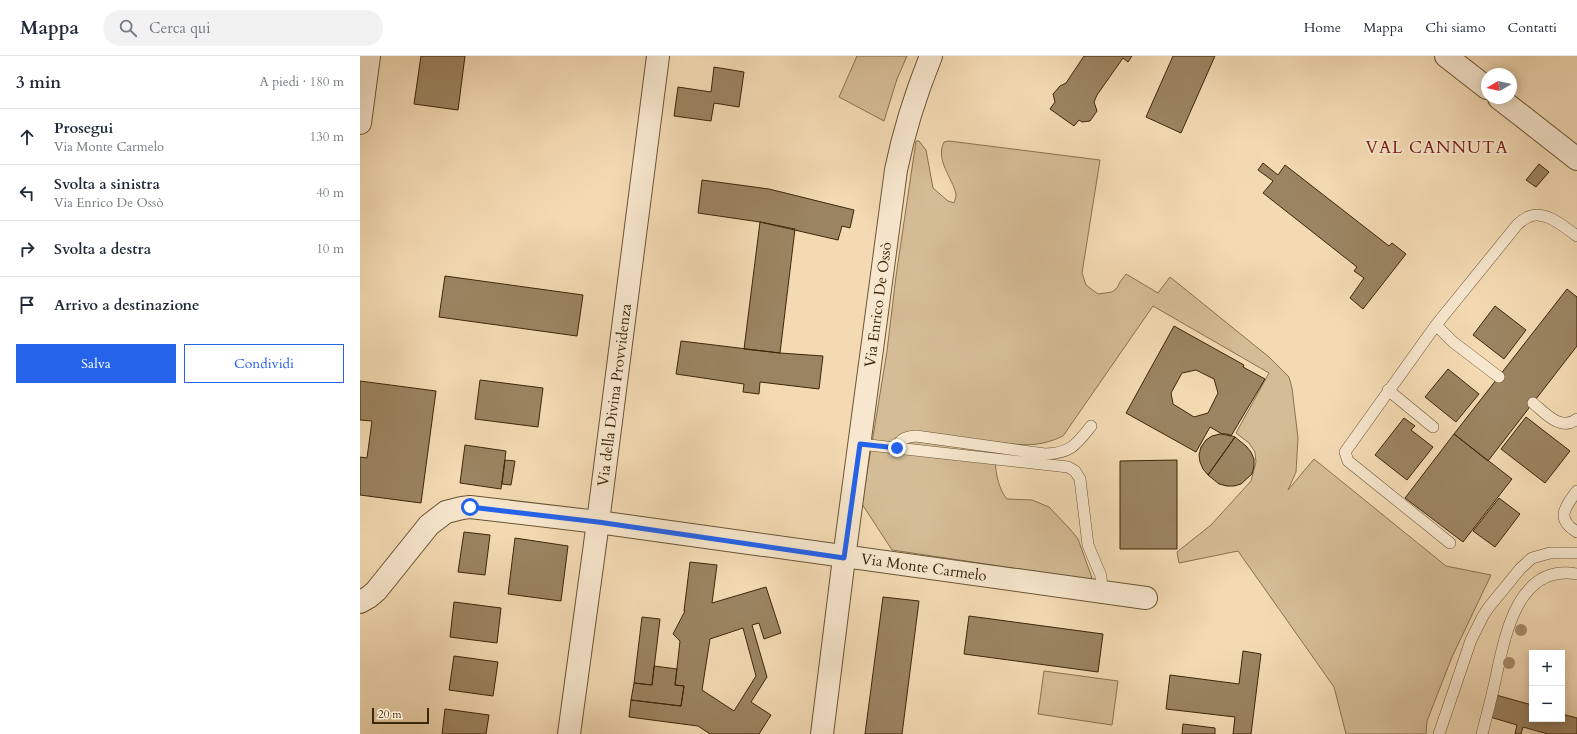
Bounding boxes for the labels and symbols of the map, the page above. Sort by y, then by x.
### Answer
north arrow [1481,68,1517,104]
district label: VAL CANNUTA [1366,136,1508,159]
street label: Via Enrico De Ossò [860,241,896,369]
street label: Via della Divina Provvidenza [593,302,636,488]
route end [888,439,906,457]
route start [461,498,479,516]
street label: Via Monte Carmelo [860,549,988,586]
scale bar [372,706,429,725]

